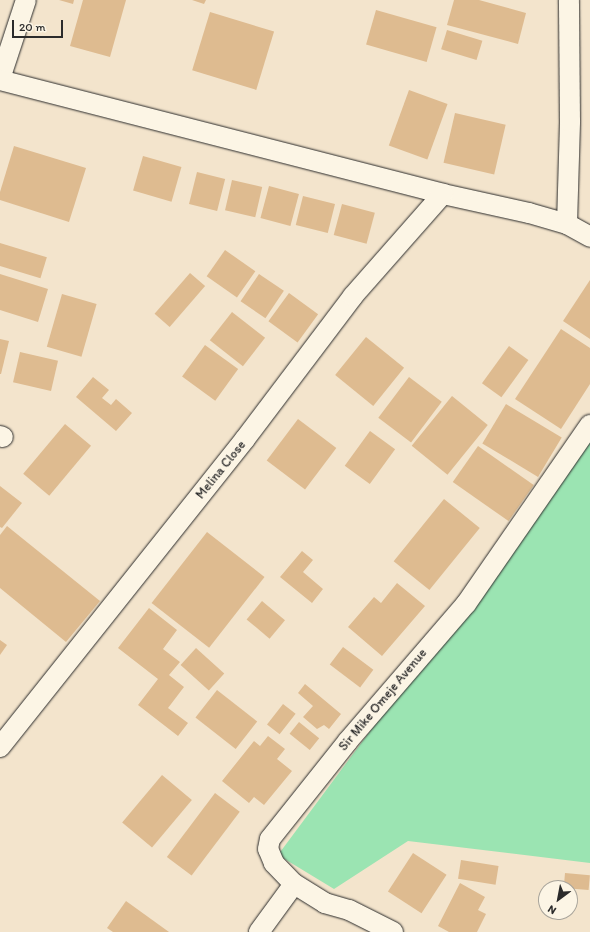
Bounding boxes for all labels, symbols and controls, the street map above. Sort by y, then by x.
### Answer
scale bar [14,12,65,38]
text: 20 m [19,20,46,34]
street label: Melina Close [193,438,249,502]
street label: Sir Mike Omeje Avenue [336,646,430,754]
north arrow [538,880,578,920]
text: N [545,902,559,917]

